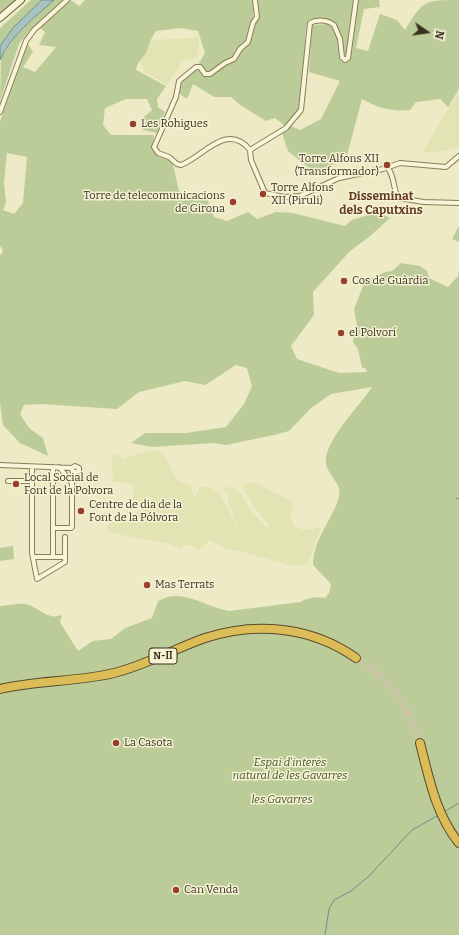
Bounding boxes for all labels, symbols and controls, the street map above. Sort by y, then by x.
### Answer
north arrow [407,12,447,52]
text: N [432,29,446,40]
place label: Les Rohigues [141,117,208,131]
marker: Les Rohigues [128,119,138,129]
place label: Torre Alfons XII (Transformador) [295,152,379,178]
marker: Torre Alfons XII (Transformador) [382,160,392,170]
place label: Torre Alfons XII (Piruli) [271,181,334,207]
place label: Torre de telecomunicacions de Girona [83,189,225,215]
marker: Torre Alfons XII (Piruli) [258,189,268,199]
district label: Disseminat dels Caputxins [339,190,423,218]
marker: Torre de telecomunicacions de Girona [228,197,238,207]
place label: Cos de Guàrdia [352,274,428,288]
marker: Cos de Guàrdia [339,276,349,286]
place label: el Polvorí [349,326,396,340]
marker: el Polvorí [336,328,346,338]
place label: Local Social de Font de la Polvora [24,471,113,497]
marker: Local Social de Font de la Polvora [11,479,21,489]
place label: Centre de dia de la Font de la Pólvora [89,498,182,524]
marker: Centre de dia de la Font de la Pólvora [76,506,86,516]
place label: Mas Terrats [155,578,214,592]
marker: Mas Terrats [142,580,152,590]
road number: N-II [149,648,177,664]
place label: La Casota [124,736,173,750]
marker: La Casota [111,738,121,748]
park label: Espai d'interès natural de les Gavarres [233,756,347,782]
park label: les Gavarres [251,793,313,807]
place label: Can Venda [184,883,238,897]
marker: Can Venda [171,885,181,895]

